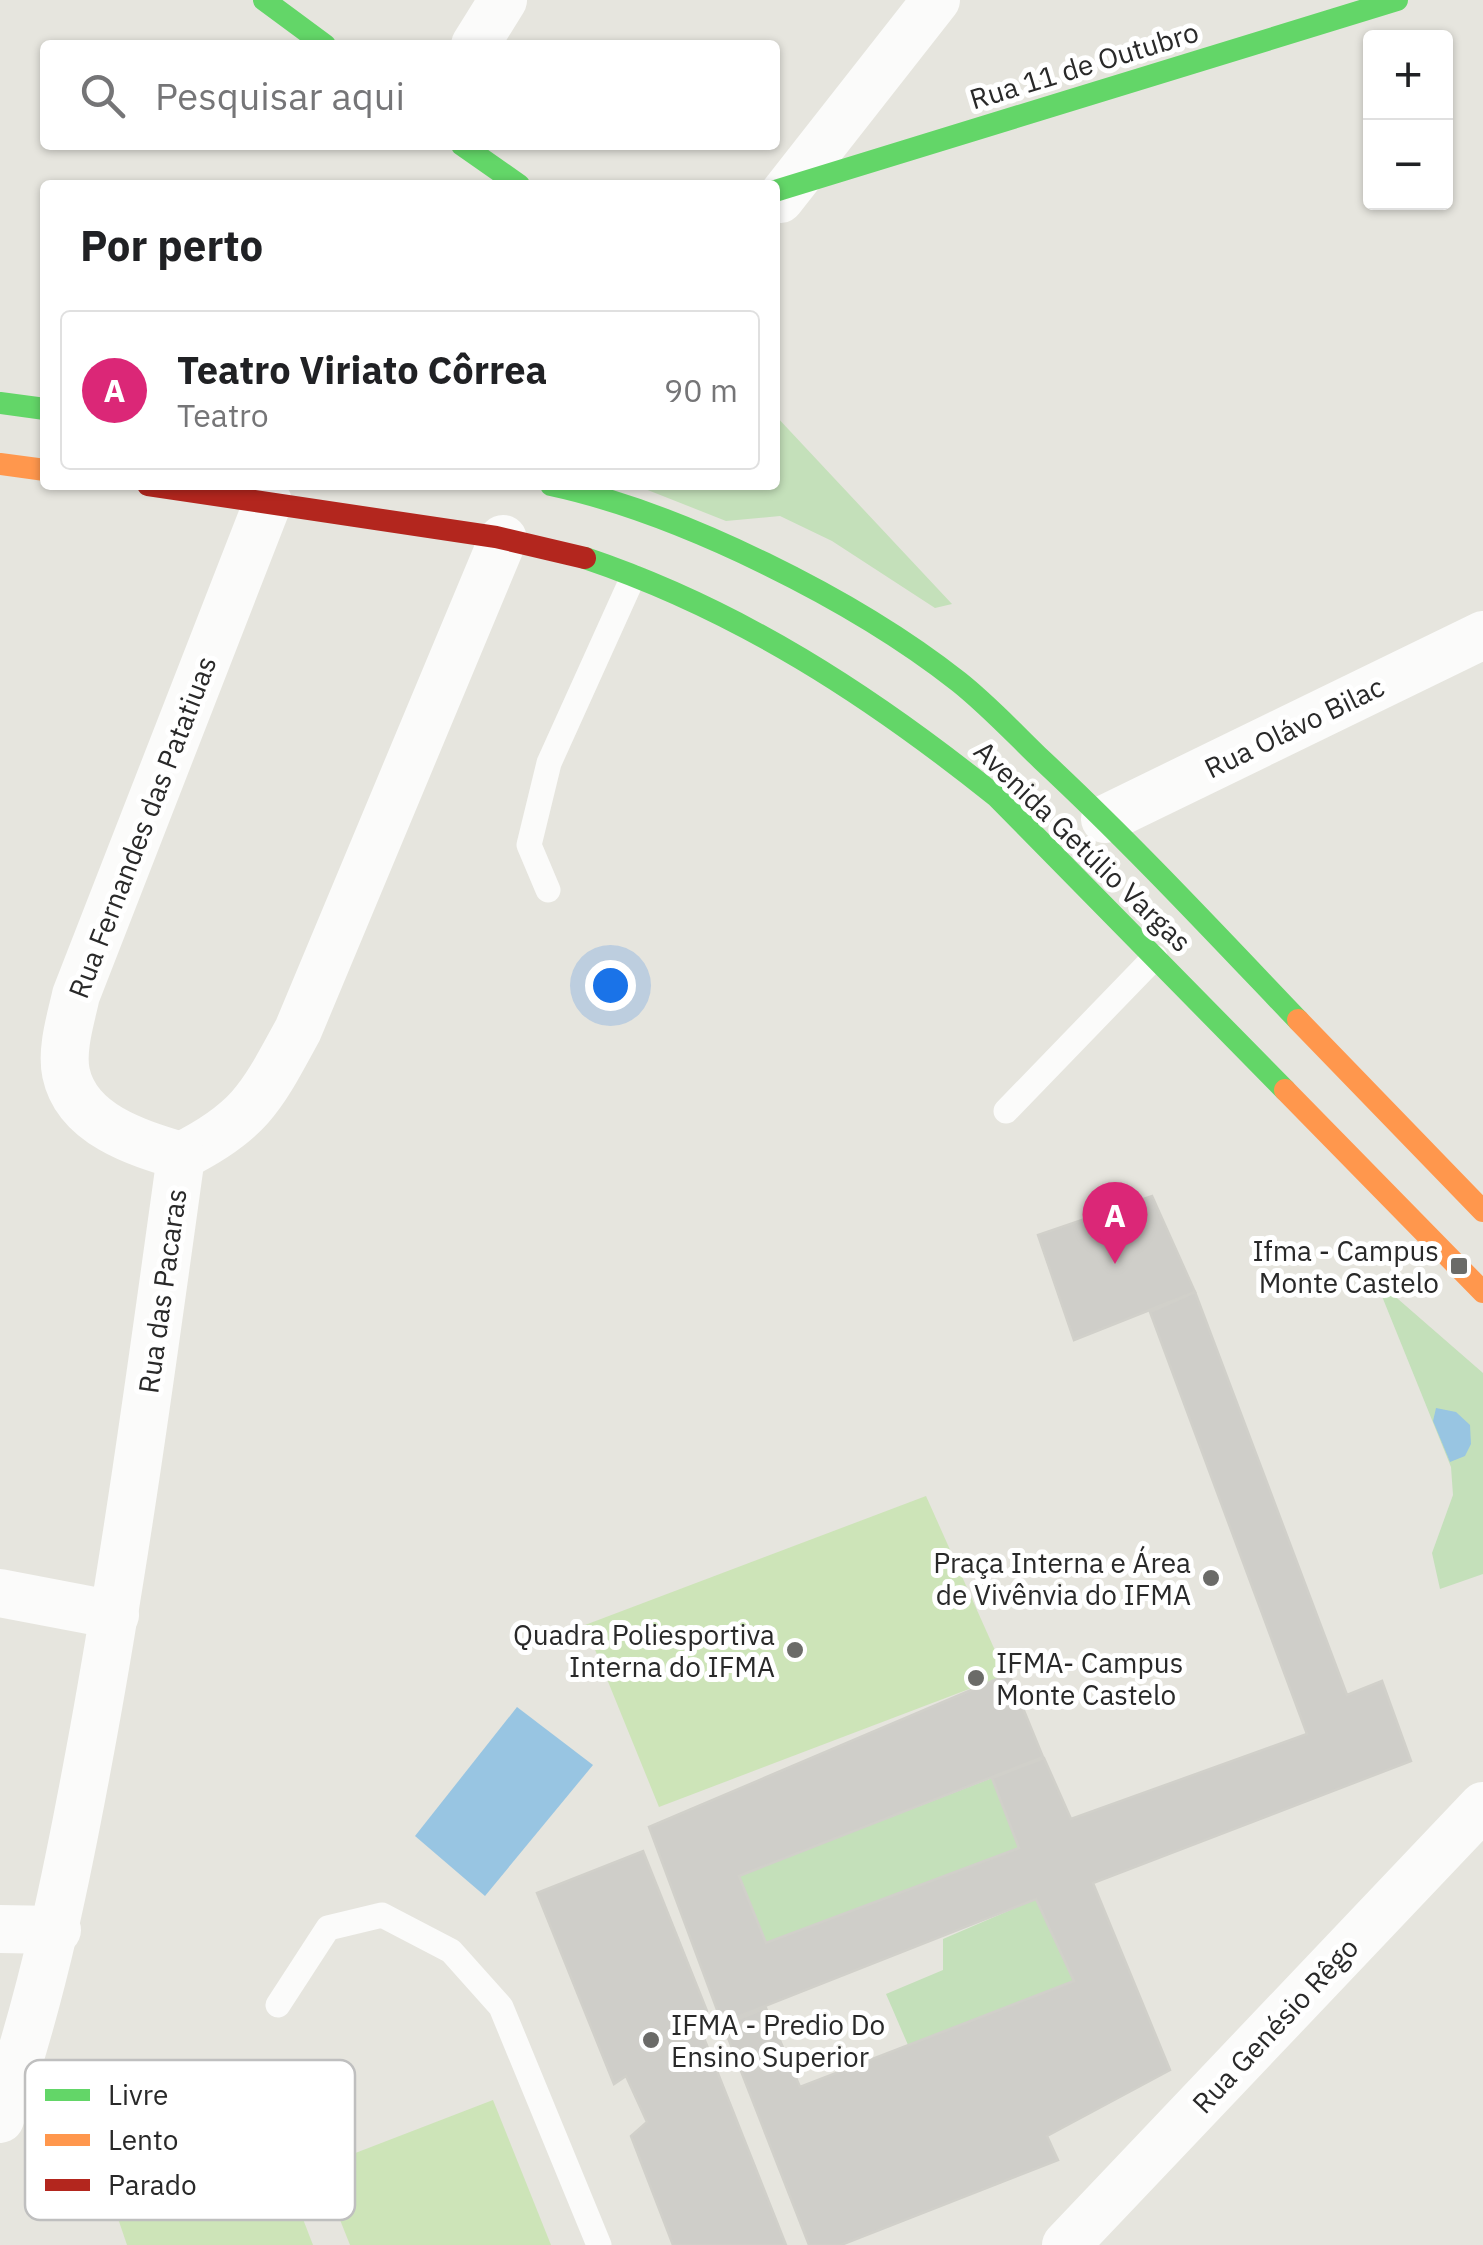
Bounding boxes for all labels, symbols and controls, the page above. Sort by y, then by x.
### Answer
street label: Rua 11 de Outubro [965,13,1203,117]
map controls [1363,30,1453,210]
button: + [1363,30,1453,120]
search box [40,40,780,150]
icon: search [75,68,130,123]
text: Pesquisar aqui [155,71,405,120]
button: − [1363,120,1453,210]
text: Por perto [80,218,263,273]
text: Teatro Viriato Côrrea [177,345,547,394]
text: A [104,369,125,411]
text: 90 m [664,369,738,411]
text: Teatro [177,394,269,436]
street label: Rua Fernandes das Patatiuas [60,651,224,1003]
street label: Rua Olávo Bilac [1198,668,1390,786]
street label: Avenida Getúlio Vargas [966,732,1200,960]
your location [585,960,636,1011]
pin: A [1082,1182,1148,1264]
street label: Rua das Pacaras [129,1186,195,1396]
place label: Ifma - Campus Monte Castelo [1252,1232,1439,1301]
marker: Ifma - Campus Monte Castelo [1448,1255,1470,1277]
place label: Praça Interna e Área de Vivênvia do IFMA [933,1544,1191,1613]
marker: Praça Interna e Área de Vivênvia do IFMA [1200,1567,1222,1589]
place label: Quadra Poliesportiva Interna do IFMA [513,1616,775,1685]
marker: Quadra Poliesportiva Interna do IFMA [784,1639,806,1661]
place label: IFMA- Campus Monte Castelo [996,1644,1183,1713]
marker: IFMA- Campus Monte Castelo [965,1667,987,1689]
street label: Rua Genésio Rêgo [1184,1929,1366,2121]
place label: IFMA - Predio Do Ensino Superior [671,2006,885,2075]
marker: IFMA - Predio Do Ensino Superior [640,2029,662,2051]
legend [25,2060,355,2220]
text: Livre [108,2076,168,2113]
text: Lento [108,2121,178,2158]
text: Parado [108,2166,197,2203]

